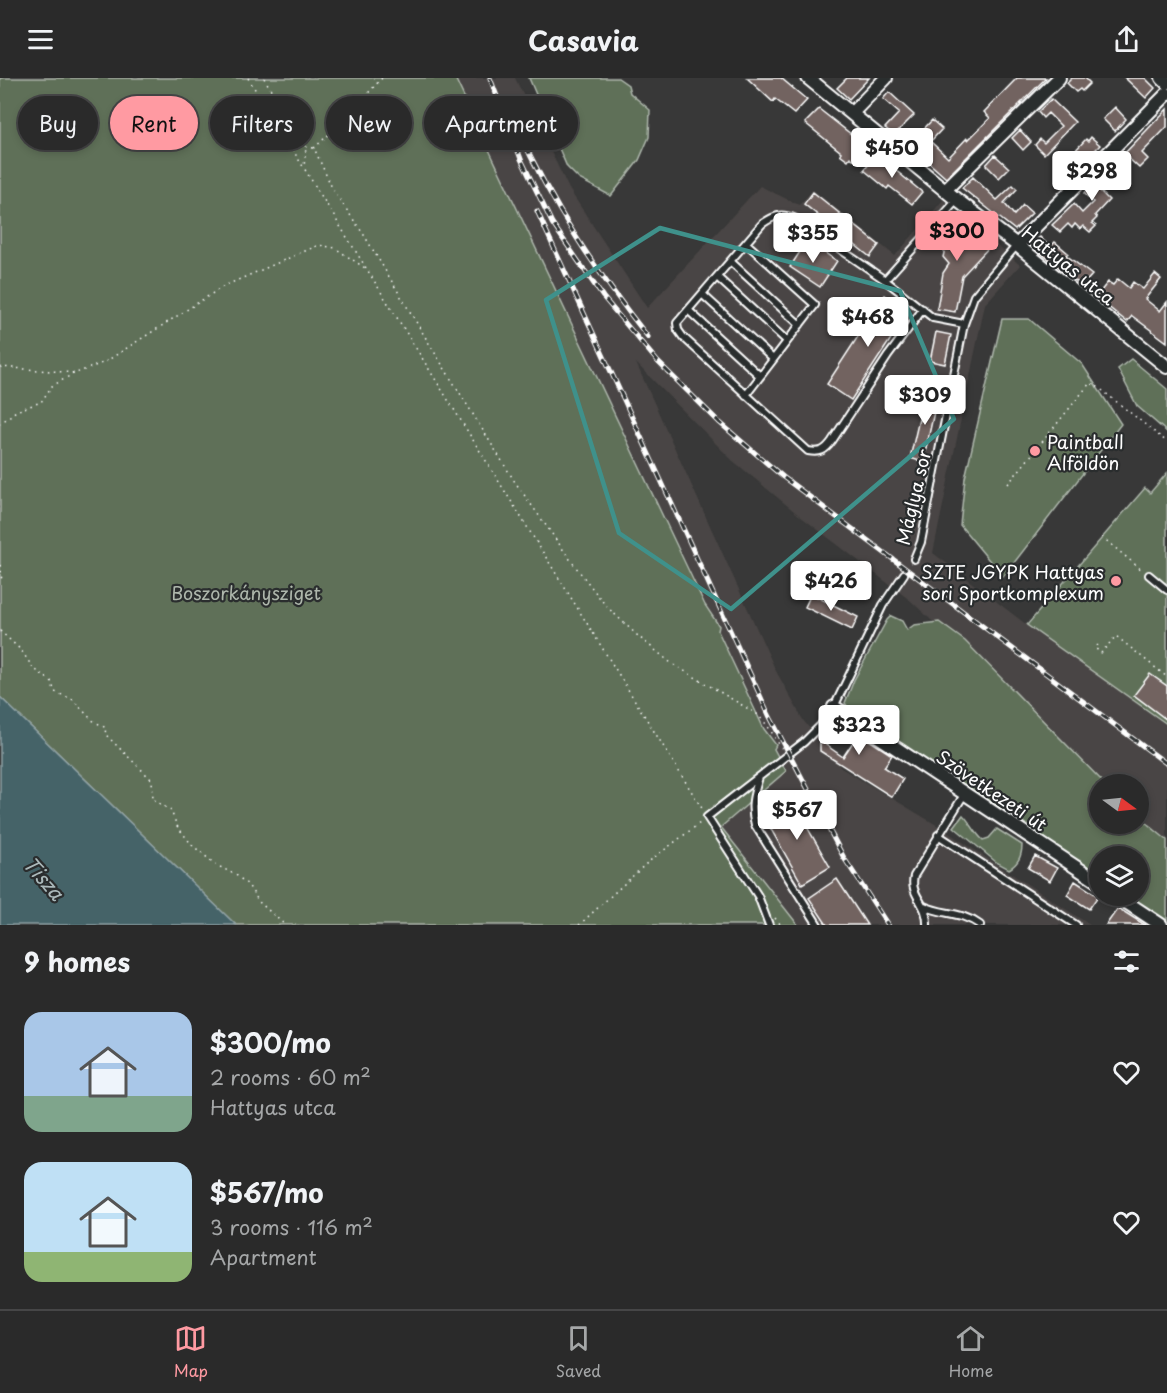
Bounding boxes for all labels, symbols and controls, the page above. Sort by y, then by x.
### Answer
text: Casavia [528,19,639,60]
icon: menu [24,23,57,56]
icon: share [1110,23,1143,56]
chip: Buy [18,96,98,150]
chip: Rent [110,96,198,150]
chip: Filters [210,96,314,150]
chip: New [326,96,412,150]
chip: Apartment [424,96,578,150]
pin: $450 [856,128,928,179]
text: $450 [865,132,919,162]
pin: $298 [1056,151,1128,202]
text: $298 [1066,155,1118,185]
pin: $300 [921,211,993,262]
pin: $355 [777,213,849,264]
text: $300 [929,215,985,245]
text: $355 [787,217,839,247]
street label: Hattyas utca [1017,219,1122,312]
pin: $468 [832,297,904,348]
text: $468 [841,301,895,331]
pin: $309 [889,375,961,426]
text: $309 [899,379,951,409]
place label: Paintball Alföldön [1047,428,1124,476]
marker: Paintball Alföldön [1028,444,1042,458]
street label: Máglya sor [889,446,937,548]
place label: SZTE JGYPK Hattyas sori Sportkomplexum [921,558,1104,606]
pin: $426 [795,561,867,612]
text: $426 [805,565,857,595]
marker: SZTE JGYPK Hattyas sori Sportkomplexum [1109,574,1123,588]
park label: Boszorkánysziget [171,579,321,606]
pin: $323 [823,705,895,756]
text: $323 [832,709,886,739]
street label: Szövetkezeti út [931,743,1053,837]
north arrow [1089,774,1149,834]
map controls [1089,774,1149,906]
pin: $567 [761,790,833,841]
text: $567 [772,794,822,824]
button: layers [1089,846,1149,906]
water label: Tisza [16,849,72,907]
text: 9 homes [24,942,130,981]
icon: filters [1110,945,1143,978]
text: $300/mo [210,1023,331,1062]
icon: home [72,1036,144,1108]
icon: heart [1110,1056,1143,1089]
text: 2 rooms · 60 m² [210,1062,371,1092]
text: Hattyas utca [210,1092,336,1122]
text: $567/mo [210,1173,323,1212]
icon: home [72,1186,144,1258]
icon: heart [1110,1206,1143,1239]
text: 3 rooms · 116 m² [210,1212,373,1242]
text: Apartment [210,1242,317,1272]
tab: Map [174,1322,208,1382]
tab: Saved [556,1322,601,1382]
tab: Home [949,1322,993,1382]

